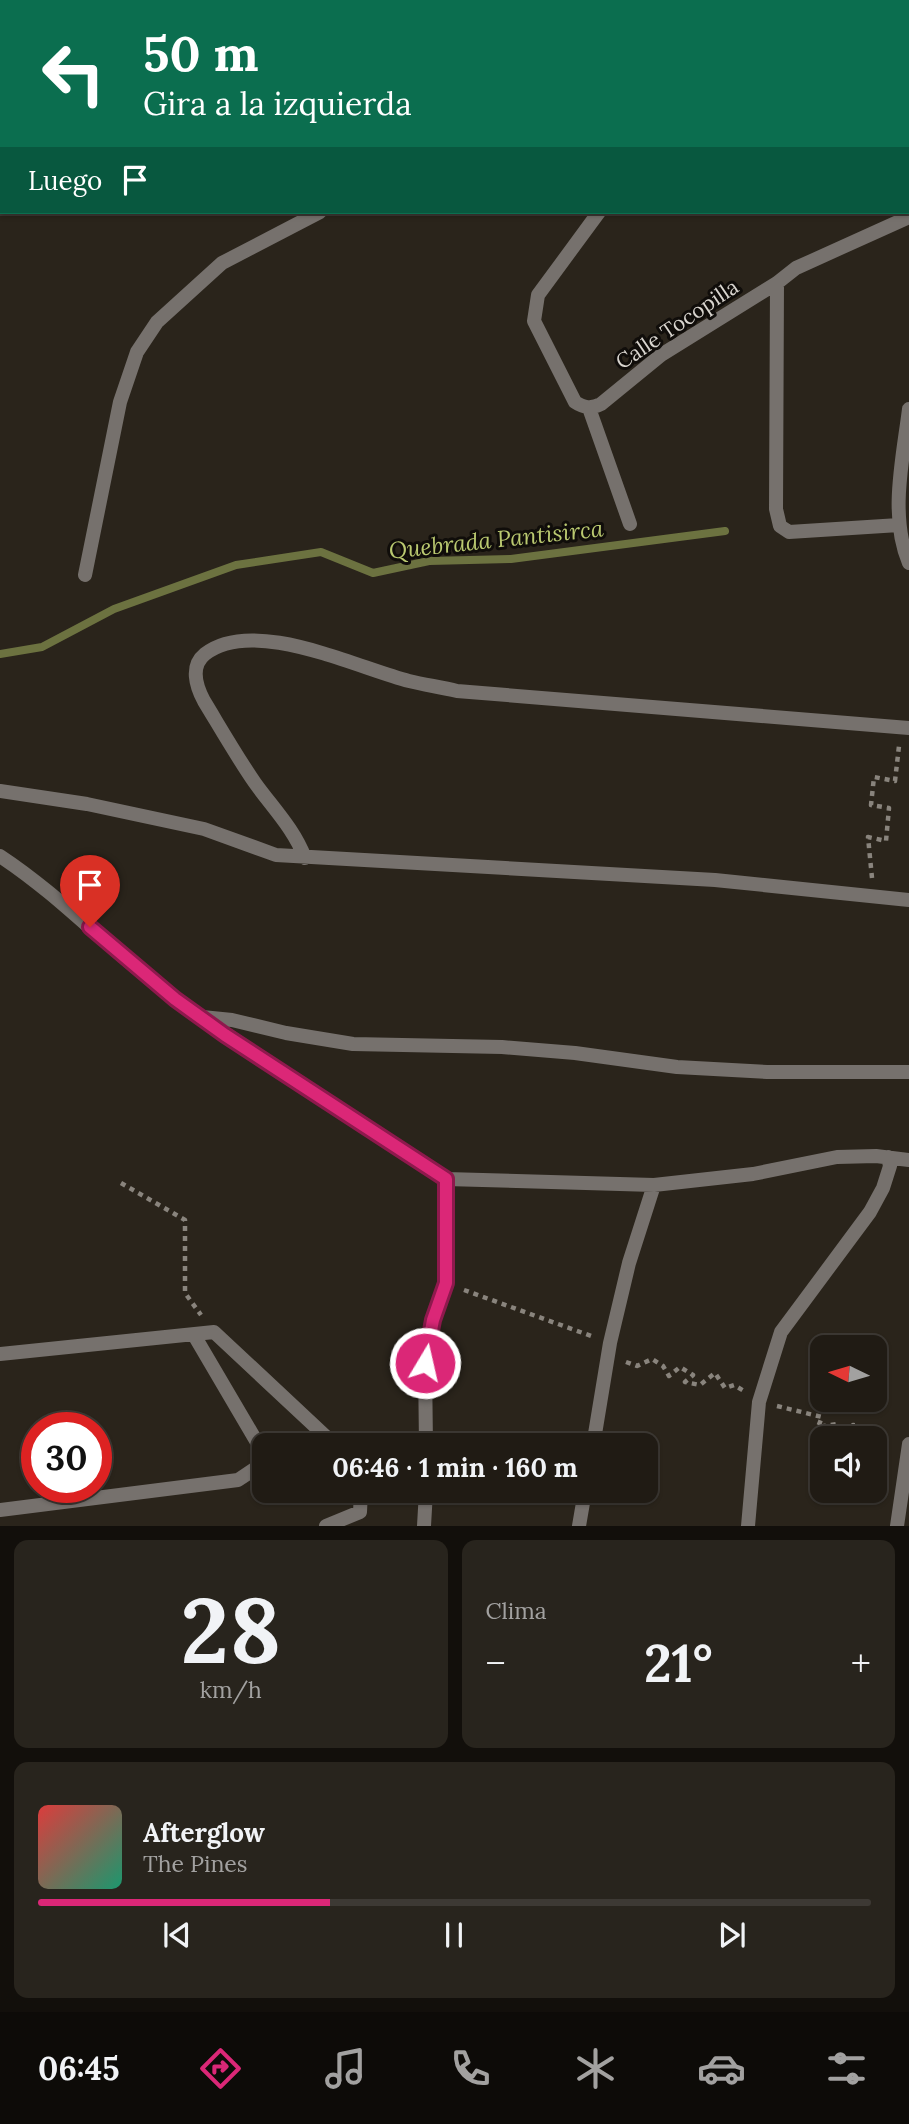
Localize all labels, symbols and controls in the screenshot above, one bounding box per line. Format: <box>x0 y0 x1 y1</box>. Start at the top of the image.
text: 50 m <box>143 22 259 84</box>
icon: left <box>28 28 119 119</box>
text: Gira a la izquierda <box>143 83 412 124</box>
icon: arrive <box>116 161 154 199</box>
text: Luego <box>28 164 102 197</box>
street label: Calle Tocopilla <box>610 273 744 375</box>
water label: Quebrada Pantisirca <box>387 513 605 565</box>
pin <box>60 855 120 927</box>
icon: arrive <box>71 866 109 904</box>
position arrow <box>388 1326 462 1400</box>
north arrow <box>810 1335 887 1412</box>
map controls <box>810 1335 887 1503</box>
speed limit sign: 30 <box>21 1412 112 1503</box>
button: sound <box>810 1426 887 1503</box>
text: 06:46 · 1 min · 160 m <box>332 1451 578 1484</box>
text: 28 <box>180 1571 281 1688</box>
text: Clima <box>486 1596 547 1625</box>
text: 21° <box>644 1630 713 1696</box>
text: − <box>486 1639 506 1687</box>
text: + <box>851 1639 871 1687</box>
text: km/h <box>200 1675 262 1704</box>
text: Afterglow <box>143 1816 265 1849</box>
text: The Pines <box>143 1849 248 1878</box>
icon: previous <box>158 1916 196 1954</box>
icon: pause <box>435 1916 473 1954</box>
icon: next <box>713 1916 751 1954</box>
icon: directions <box>196 2044 245 2093</box>
icon: music <box>321 2044 370 2093</box>
icon: phone <box>446 2044 495 2093</box>
icon: climate <box>571 2044 620 2093</box>
icon: car <box>697 2044 746 2093</box>
icon: filters <box>822 2044 871 2093</box>
text: 06:45 <box>38 2048 120 2089</box>

